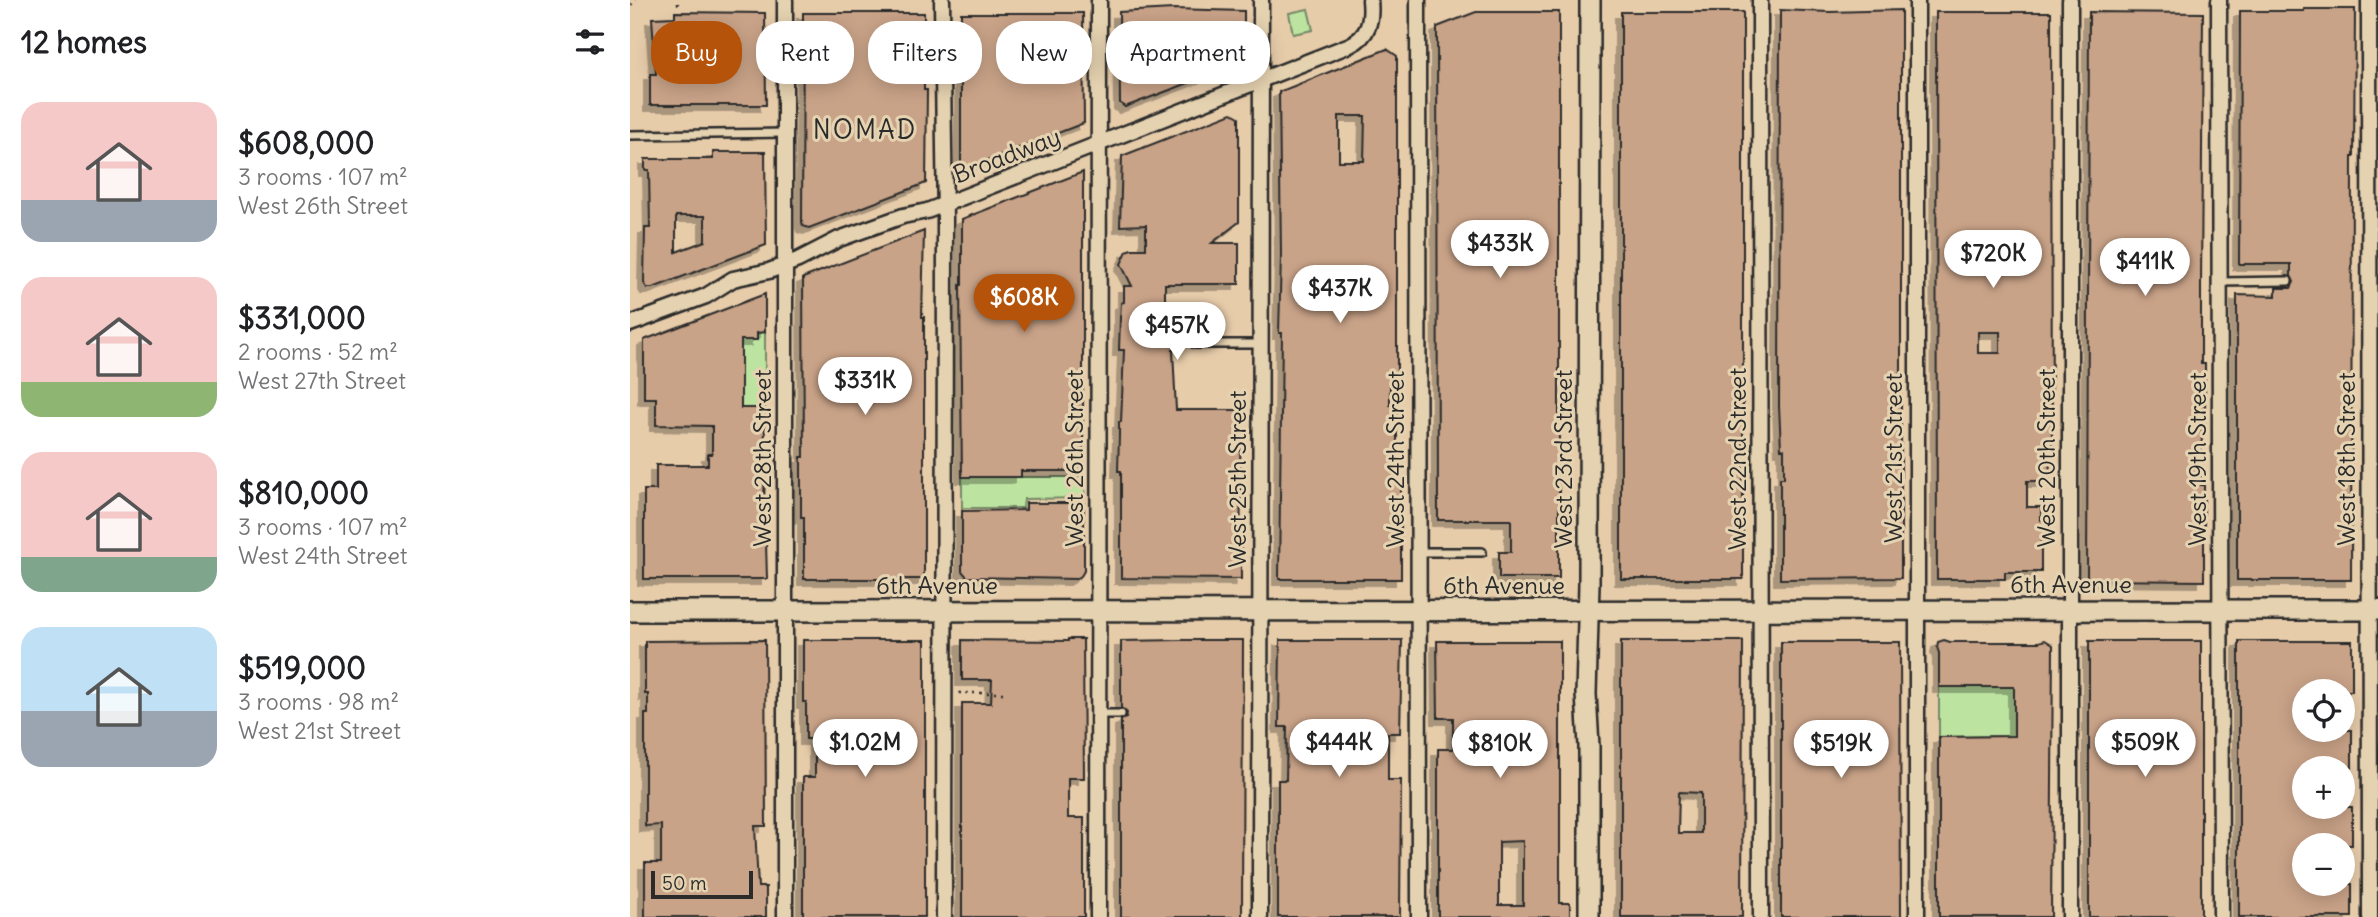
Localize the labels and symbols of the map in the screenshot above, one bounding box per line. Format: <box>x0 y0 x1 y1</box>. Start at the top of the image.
district label: NOMAD <box>813 113 917 146</box>
street label: Broadway <box>949 121 1065 189</box>
pin: $433K <box>1451 220 1549 280</box>
pin: $720K <box>1944 230 2042 290</box>
pin: $411K <box>2096 238 2194 298</box>
pin: $437K <box>1291 266 1389 325</box>
pin: $608K <box>975 274 1073 334</box>
pin: $457K <box>1128 302 1226 362</box>
pin: $331K <box>816 358 914 417</box>
street label: West 22nd Street <box>1722 368 1752 550</box>
street label: West 20th Street <box>2031 368 2061 548</box>
street label: West 28th Street <box>747 369 777 547</box>
street label: West 26th Street <box>1059 369 1089 547</box>
street label: West 23rd Street <box>1548 370 1578 548</box>
street label: West 24th Street <box>1380 371 1410 547</box>
street label: West 19th Street <box>2182 372 2212 546</box>
street label: West 18th Street <box>2331 372 2361 546</box>
street label: West 21st Street <box>1878 373 1908 543</box>
street label: West 25th Street <box>1222 390 1252 568</box>
street label: 6th Avenue <box>2010 569 2132 599</box>
street label: 6th Avenue <box>876 570 998 600</box>
street label: 6th Avenue <box>1443 570 1565 600</box>
pin: $1.02M <box>808 720 922 779</box>
pin: $444K <box>1290 720 1388 779</box>
pin: $810K <box>1451 720 1549 780</box>
pin: $519K <box>1792 720 1890 780</box>
pin: $509K <box>2096 720 2194 779</box>
scale bar <box>651 868 752 900</box>

